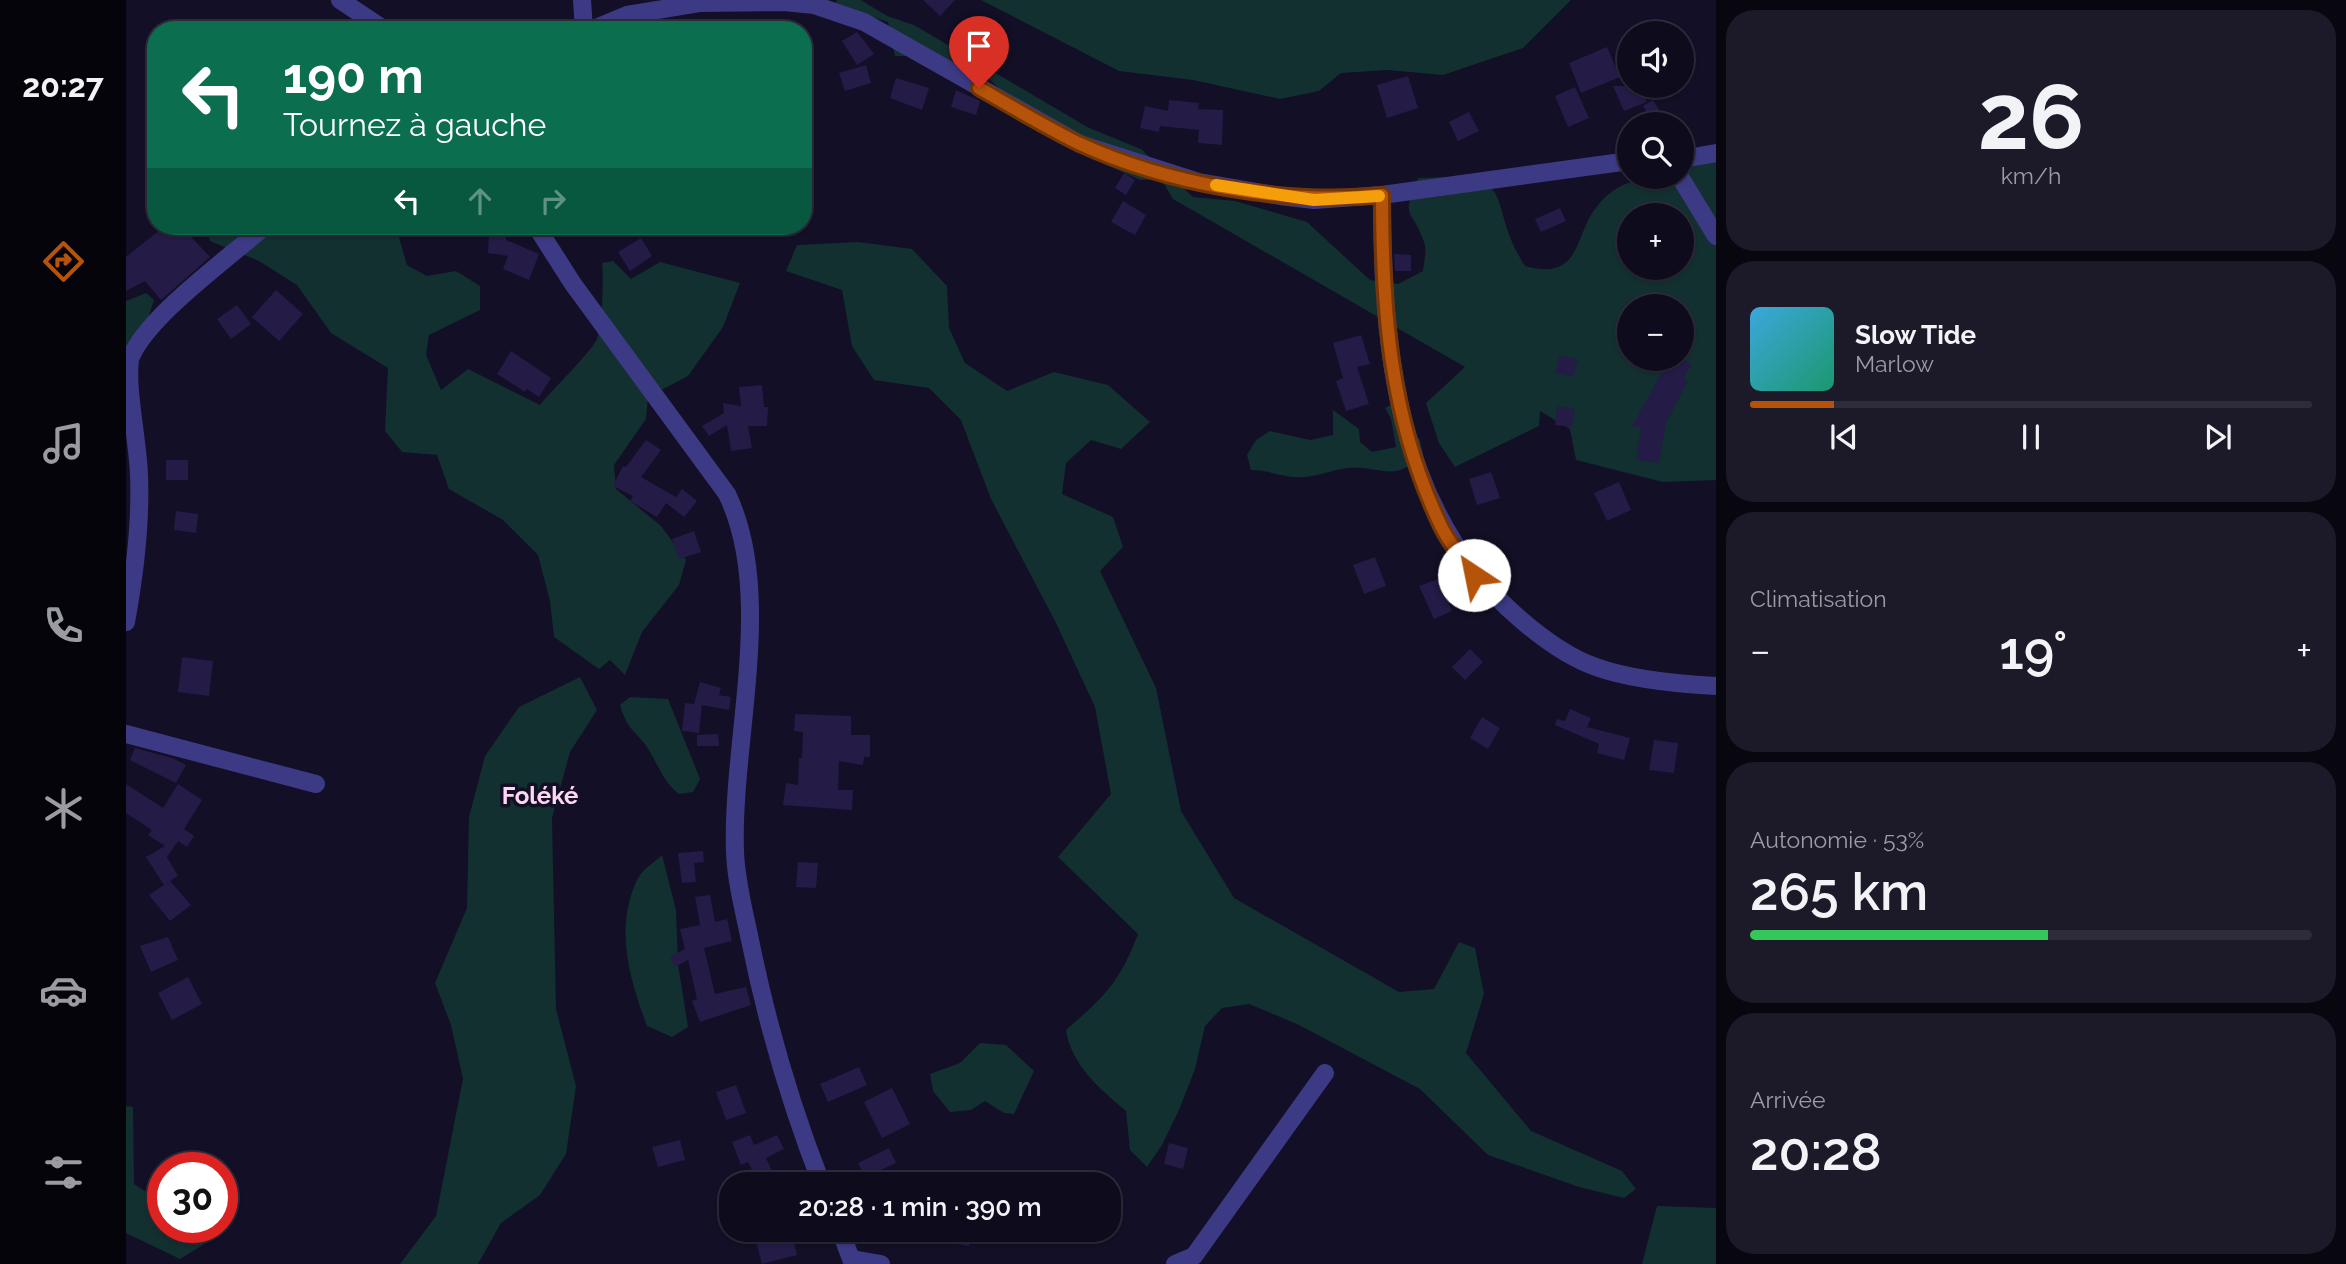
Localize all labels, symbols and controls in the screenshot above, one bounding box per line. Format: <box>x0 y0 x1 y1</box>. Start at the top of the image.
pin <box>949 16 1009 88</box>
map controls <box>1617 21 1694 371</box>
button: sound <box>1617 21 1694 98</box>
icon: arrive <box>960 27 998 65</box>
text: 190 m <box>283 47 424 104</box>
icon: left <box>168 49 259 140</box>
text: 26 <box>1978 63 2084 170</box>
text: 20:27 <box>22 67 104 104</box>
text: Tournez à gauche <box>283 106 546 143</box>
button: search <box>1617 112 1694 189</box>
text: km/h <box>2001 162 2061 189</box>
icon: left <box>388 182 426 220</box>
icon: ahead <box>461 182 499 220</box>
icon: right <box>534 182 572 220</box>
button: + <box>1617 203 1694 280</box>
icon: directions <box>39 237 88 286</box>
button: − <box>1617 294 1694 371</box>
text: Slow Tide <box>1855 320 1976 350</box>
text: Marlow <box>1855 350 1934 377</box>
icon: previous <box>1825 418 1863 456</box>
icon: pause <box>2012 418 2050 456</box>
icon: next <box>2199 418 2237 456</box>
icon: music <box>39 419 88 468</box>
position arrow <box>1437 538 1511 612</box>
text: Climatisation <box>1750 585 1887 612</box>
icon: phone <box>39 601 88 650</box>
text: 19° <box>1999 620 2067 681</box>
text: − <box>1750 628 1770 673</box>
text: + <box>2296 628 2312 673</box>
district label: Foléké <box>502 781 578 810</box>
icon: climate <box>39 784 88 833</box>
text: Autonomie · 53% <box>1750 826 1924 853</box>
text: 265 km <box>1750 861 1928 922</box>
icon: car <box>39 966 88 1015</box>
text: Arrivée <box>1750 1086 1826 1113</box>
text: 20:28 <box>1750 1121 1882 1182</box>
icon: filters <box>39 1148 88 1197</box>
speed limit sign: 30 <box>147 1152 238 1243</box>
text: 20:28 · 1 min · 390 m <box>798 1192 1042 1222</box>

